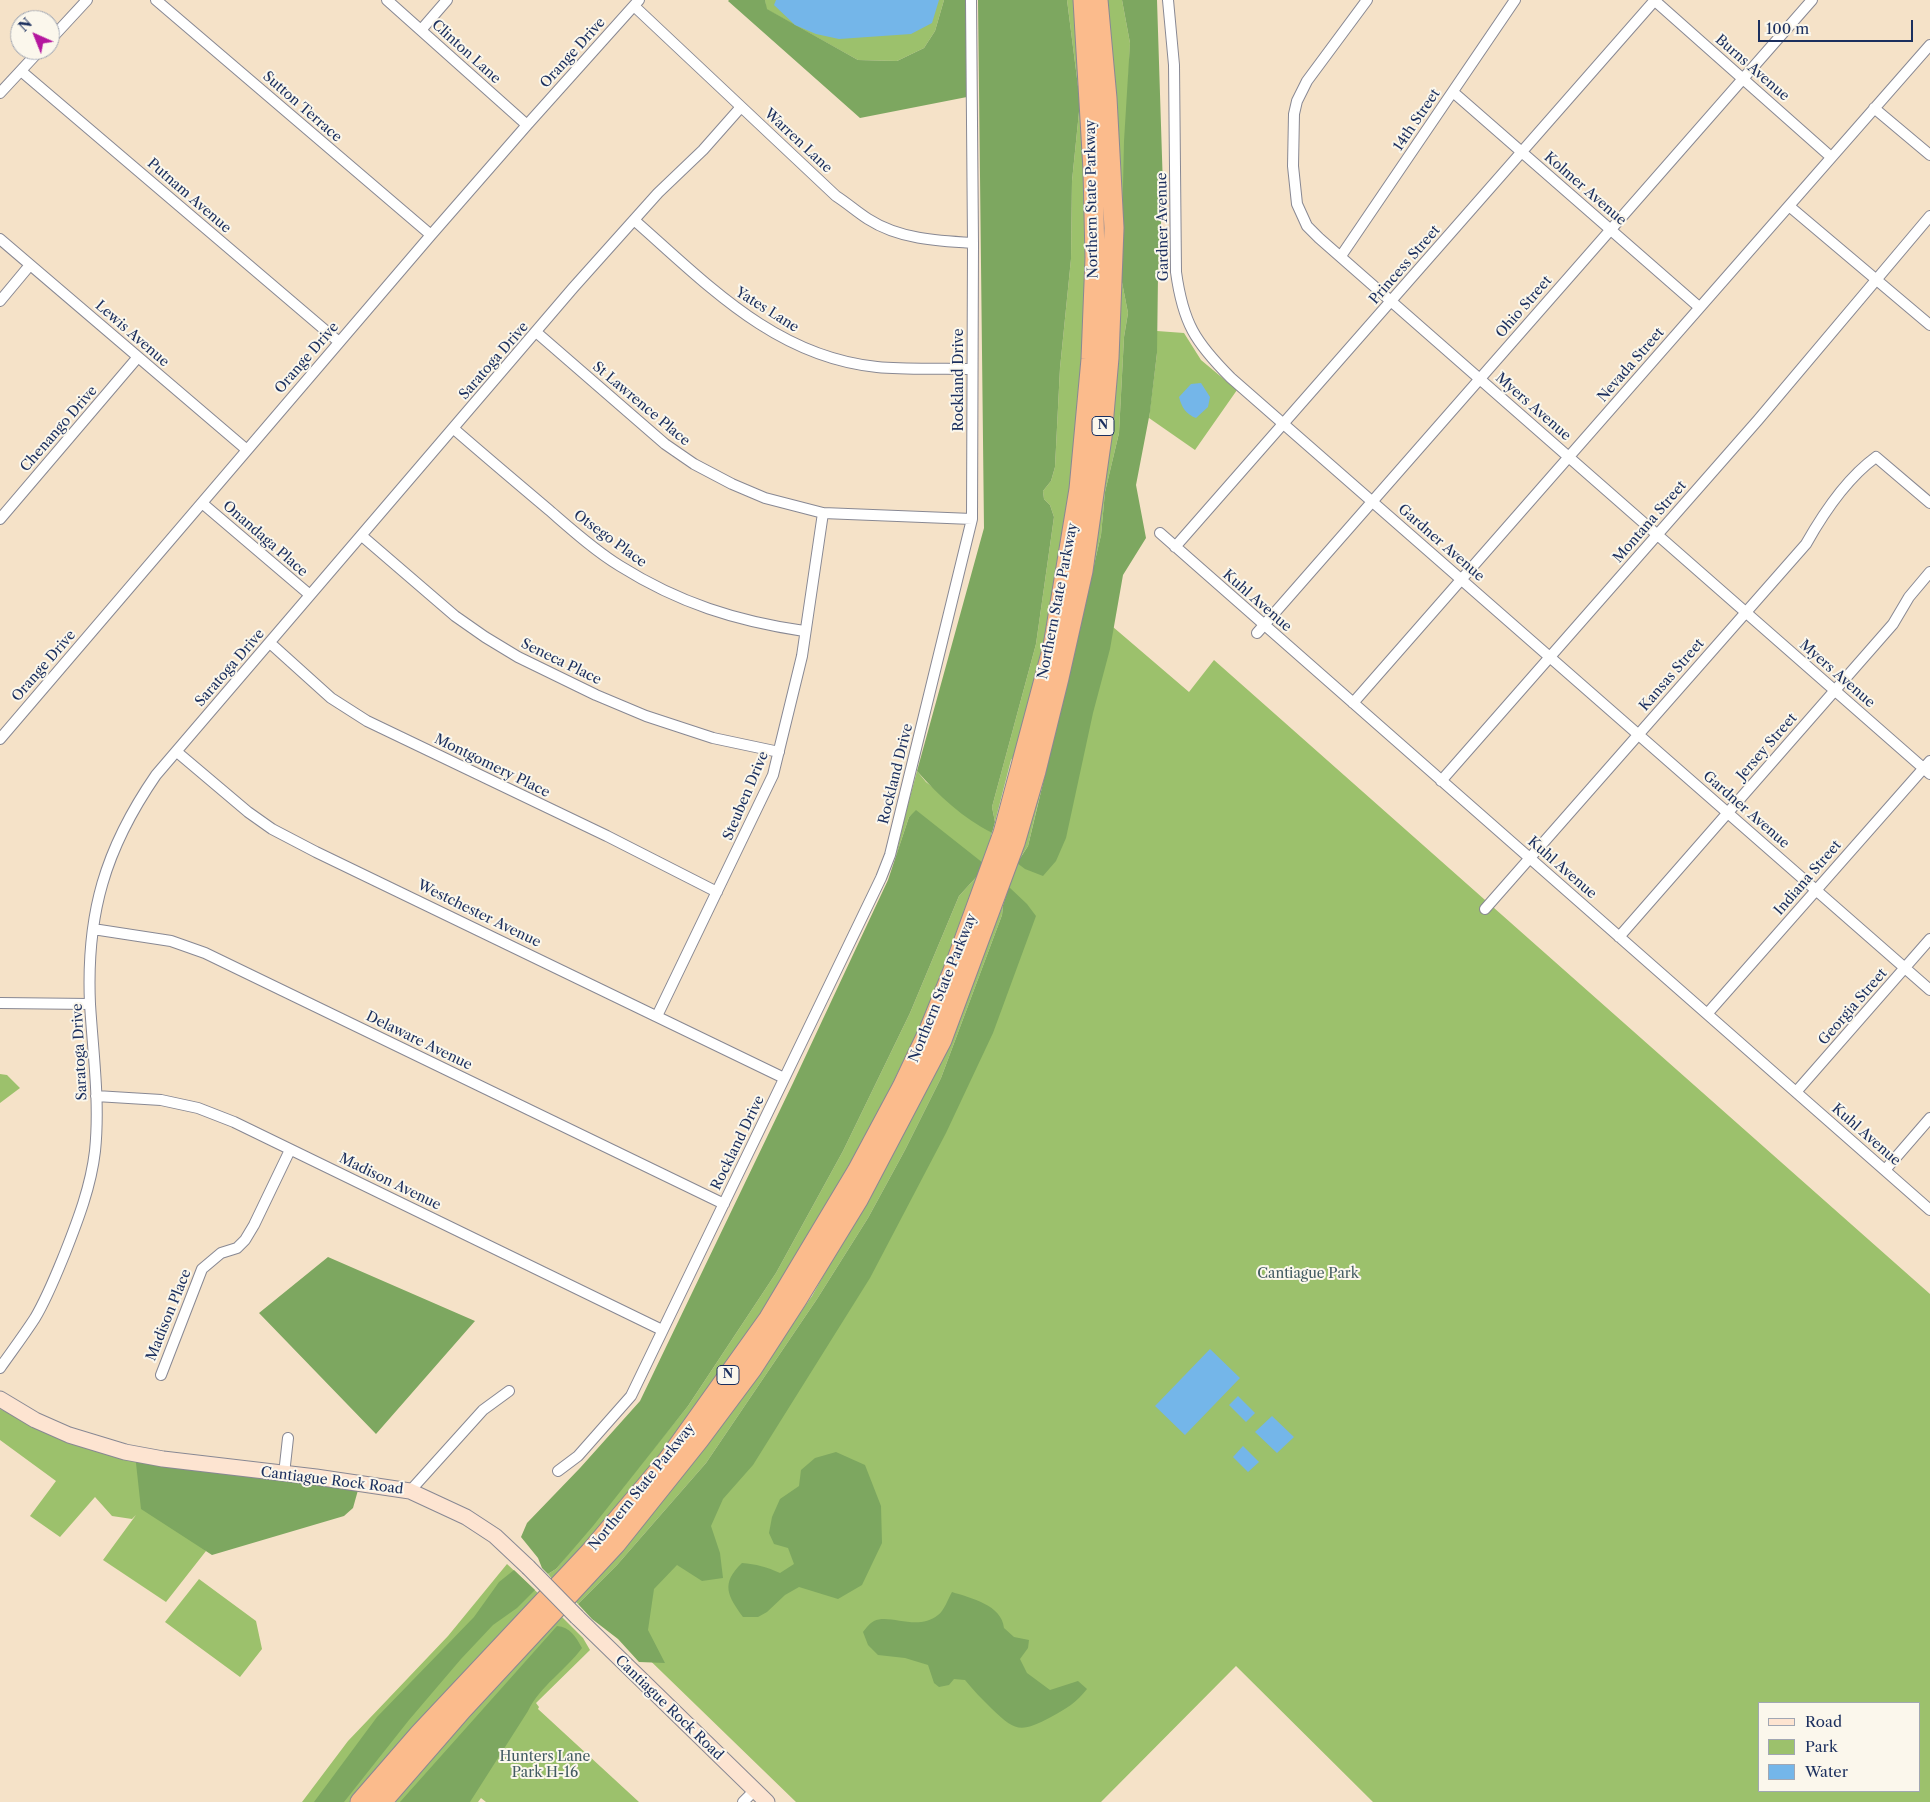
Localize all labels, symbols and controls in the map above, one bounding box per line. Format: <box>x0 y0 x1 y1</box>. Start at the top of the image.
north arrow <box>10 10 60 60</box>
scale bar <box>1760 10 1915 42</box>
text: N <box>15 14 36 36</box>
street label: Orange Drive <box>537 14 609 92</box>
street label: Clinton Lane <box>428 17 504 87</box>
text: 100 m <box>1766 19 1809 38</box>
street label: Burns Avenue <box>1712 31 1792 105</box>
street label: Sutton Terrace <box>259 68 345 146</box>
street label: 14th Street <box>1390 86 1444 154</box>
street label: Warren Lane <box>761 105 835 177</box>
street label: Northern State Parkway <box>1082 119 1102 279</box>
street label: Kolmer Avenue <box>1540 149 1630 229</box>
street label: Putnam Avenue <box>144 155 234 237</box>
street label: Gardner Avenue <box>1154 172 1172 282</box>
street label: Princess Street <box>1366 222 1444 308</box>
street label: Ohio Street <box>1493 273 1555 341</box>
street label: Yates Lane <box>732 284 802 336</box>
street label: Lewis Avenue <box>92 297 172 371</box>
street label: Orange Drive <box>272 319 342 397</box>
street label: Saratoga Drive <box>456 319 532 403</box>
street label: Nevada Street <box>1594 325 1668 405</box>
street label: Rockland Drive <box>951 328 967 432</box>
street label: St Lawrence Place <box>589 358 693 450</box>
street label: Myers Avenue <box>1492 370 1574 444</box>
street label: Chenango Drive <box>17 383 101 475</box>
road number: N <box>1092 416 1114 436</box>
street label: Montana Street <box>1610 478 1690 566</box>
street label: Onandaga Place <box>219 498 311 580</box>
street label: Gardner Avenue <box>1394 501 1488 585</box>
street label: Otsego Place <box>570 507 650 571</box>
street label: Northern State Parkway <box>1035 521 1081 681</box>
street label: Kuhl Avenue <box>1219 566 1295 636</box>
street label: Saratoga Drive <box>192 626 268 710</box>
street label: Orange Drive <box>9 627 79 705</box>
street label: Seneca Place <box>518 635 604 689</box>
street label: Kansas Street <box>1636 636 1708 714</box>
street label: Myers Avenue <box>1796 637 1878 711</box>
street label: Jersey Street <box>1733 710 1801 784</box>
street label: Rockland Drive <box>875 722 917 826</box>
street label: Montgomery Place <box>432 731 552 801</box>
street label: Steuben Drive <box>720 749 772 843</box>
street label: Gardner Avenue <box>1699 768 1793 852</box>
street label: Kuhl Avenue <box>1524 833 1600 903</box>
street label: Indiana Street <box>1771 837 1845 919</box>
street label: Westchester Avenue <box>415 877 543 951</box>
street label: Northern State Parkway <box>905 911 981 1065</box>
street label: Georgia Street <box>1815 965 1891 1049</box>
street label: Saratoga Drive <box>69 1003 91 1101</box>
street label: Delaware Avenue <box>363 1008 475 1074</box>
street label: Rockland Drive <box>708 1093 768 1193</box>
street label: Kuhl Avenue <box>1828 1100 1904 1170</box>
street label: Madison Avenue <box>336 1150 444 1214</box>
park label: Cantiague Park <box>1257 1266 1359 1282</box>
street label: Madison Place <box>143 1267 195 1363</box>
road number: N <box>717 1366 739 1384</box>
street label: Northern State Parkway <box>585 1420 699 1554</box>
street label: Cantiague Rock Road <box>260 1464 404 1498</box>
street label: Cantiague Rock Road <box>612 1652 726 1764</box>
legend <box>1758 1702 1920 1792</box>
text: Road <box>1805 1712 1842 1731</box>
text: Park <box>1805 1737 1838 1756</box>
park label: Hunters Lane Park H-16 <box>500 1749 590 1781</box>
text: Water <box>1805 1762 1848 1781</box>

